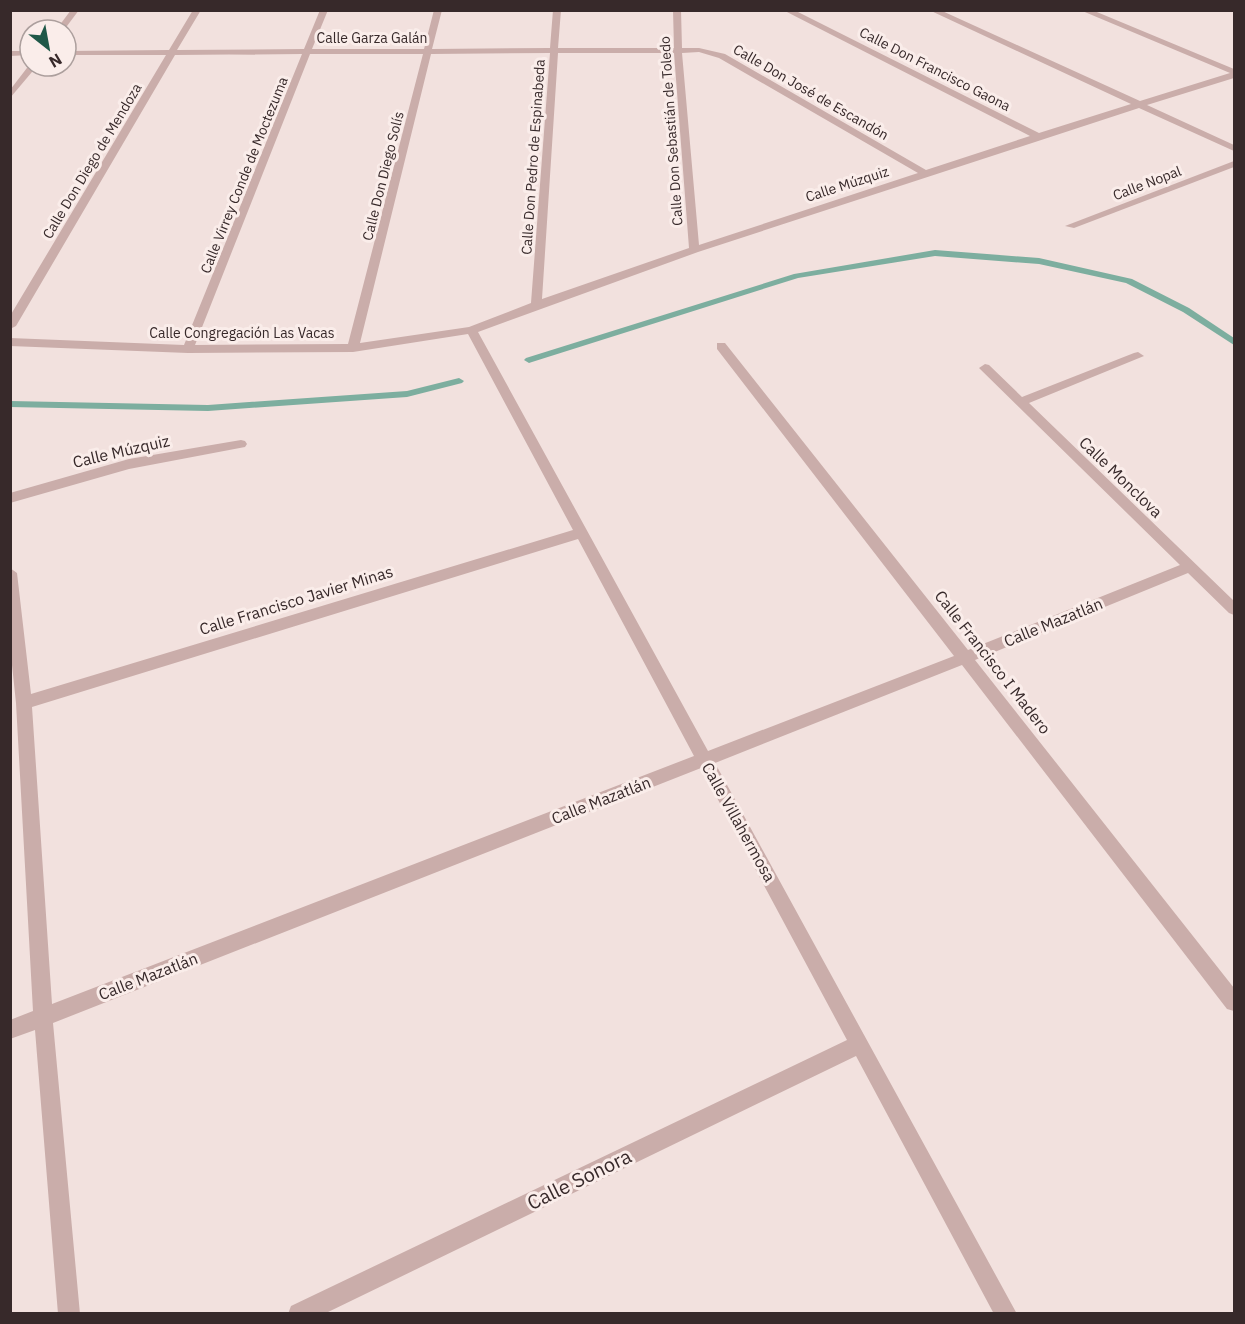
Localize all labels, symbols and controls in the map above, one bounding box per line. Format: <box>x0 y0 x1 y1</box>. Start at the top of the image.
north arrow <box>18 18 78 78</box>
street label: Calle Don Francisco Gaona <box>856 23 1014 115</box>
street label: Calle Garza Galán <box>317 29 427 47</box>
street label: Calle Don Sebastián de Toledo <box>655 35 687 226</box>
street label: Calle Don José de Escandón <box>730 40 892 144</box>
text: N <box>46 49 66 72</box>
street label: Calle Don Pedro de Espinabeda <box>517 58 549 255</box>
street label: Calle Virrey Conde de Moctezuma <box>196 74 292 276</box>
street label: Calle Don Diego de Mendoza <box>38 80 146 242</box>
street label: Calle Don Diego Solís <box>358 109 408 242</box>
street label: Calle Múzquiz <box>803 162 891 206</box>
street label: Calle Nopal <box>1110 162 1184 204</box>
street label: Calle Congregación Las Vacas <box>149 324 335 342</box>
street label: Calle Múzquiz <box>71 430 171 472</box>
street label: Calle Monclova <box>1075 432 1167 522</box>
street label: Calle Francisco Javier Minas <box>197 561 395 639</box>
street label: Calle Francisco I Madero <box>931 586 1055 738</box>
street label: Calle Mazatlán <box>1001 593 1105 651</box>
street label: Calle Villahermosa <box>698 759 780 886</box>
street label: Calle Mazatlán <box>549 772 653 828</box>
street label: Calle Mazatlán <box>96 948 200 1004</box>
street label: Calle Sonora <box>522 1142 636 1216</box>

